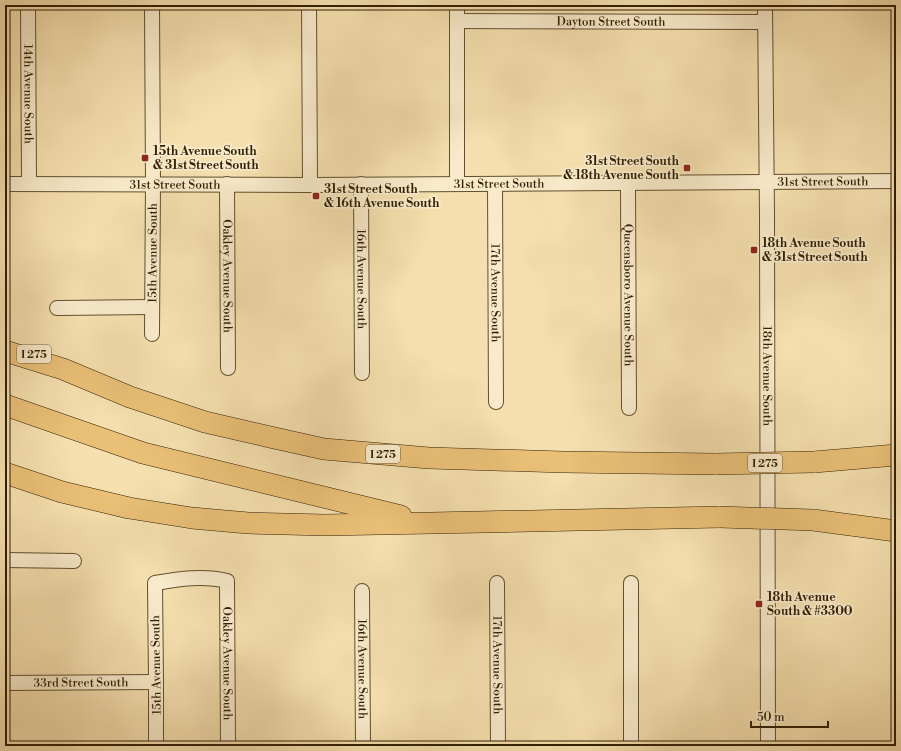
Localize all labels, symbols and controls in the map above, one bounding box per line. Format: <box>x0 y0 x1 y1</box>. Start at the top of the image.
street label: Dayton Street South <box>557 14 665 30</box>
street label: 14th Avenue South <box>20 44 36 144</box>
place label: 15th Avenue South & 31st Street South <box>153 144 259 173</box>
marker: 15th Avenue South & 31st Street South <box>140 153 150 163</box>
place label: 31st Street South & 18th Avenue South <box>563 154 680 183</box>
marker: 31st Street South & 18th Avenue South <box>682 163 692 173</box>
street label: 31st Street South <box>778 174 868 190</box>
street label: 31st Street South <box>454 176 544 192</box>
street label: 31st Street South <box>130 177 220 193</box>
place label: 31st Street South & 16th Avenue South <box>324 182 440 211</box>
marker: 31st Street South & 16th Avenue South <box>311 191 321 201</box>
street label: 15th Avenue South <box>145 203 161 303</box>
street label: Oakley Avenue South <box>219 219 235 333</box>
street label: Queensboro Avenue South <box>620 224 636 366</box>
street label: 16th Avenue South <box>353 229 369 329</box>
place label: 18th Avenue South & 31st Street South <box>762 236 868 265</box>
street label: 17th Avenue South <box>487 244 503 342</box>
marker: 18th Avenue South & 31st Street South <box>749 245 759 255</box>
street label: 18th Avenue South <box>759 326 774 426</box>
road number: I 275 <box>17 345 51 363</box>
road number: I 275 <box>366 445 400 463</box>
road number: I 275 <box>748 454 782 472</box>
place label: 18th Avenue South & #3300 <box>767 590 853 619</box>
marker: 18th Avenue South & #3300 <box>754 599 764 609</box>
street label: Oakley Avenue South <box>219 607 235 720</box>
street label: 15th Avenue South <box>148 615 165 715</box>
street label: 17th Avenue South <box>489 616 505 714</box>
street label: 16th Avenue South <box>354 619 370 719</box>
street label: 33rd Street South <box>34 675 128 691</box>
scale bar <box>751 703 828 729</box>
text: 50 m <box>757 710 785 725</box>

